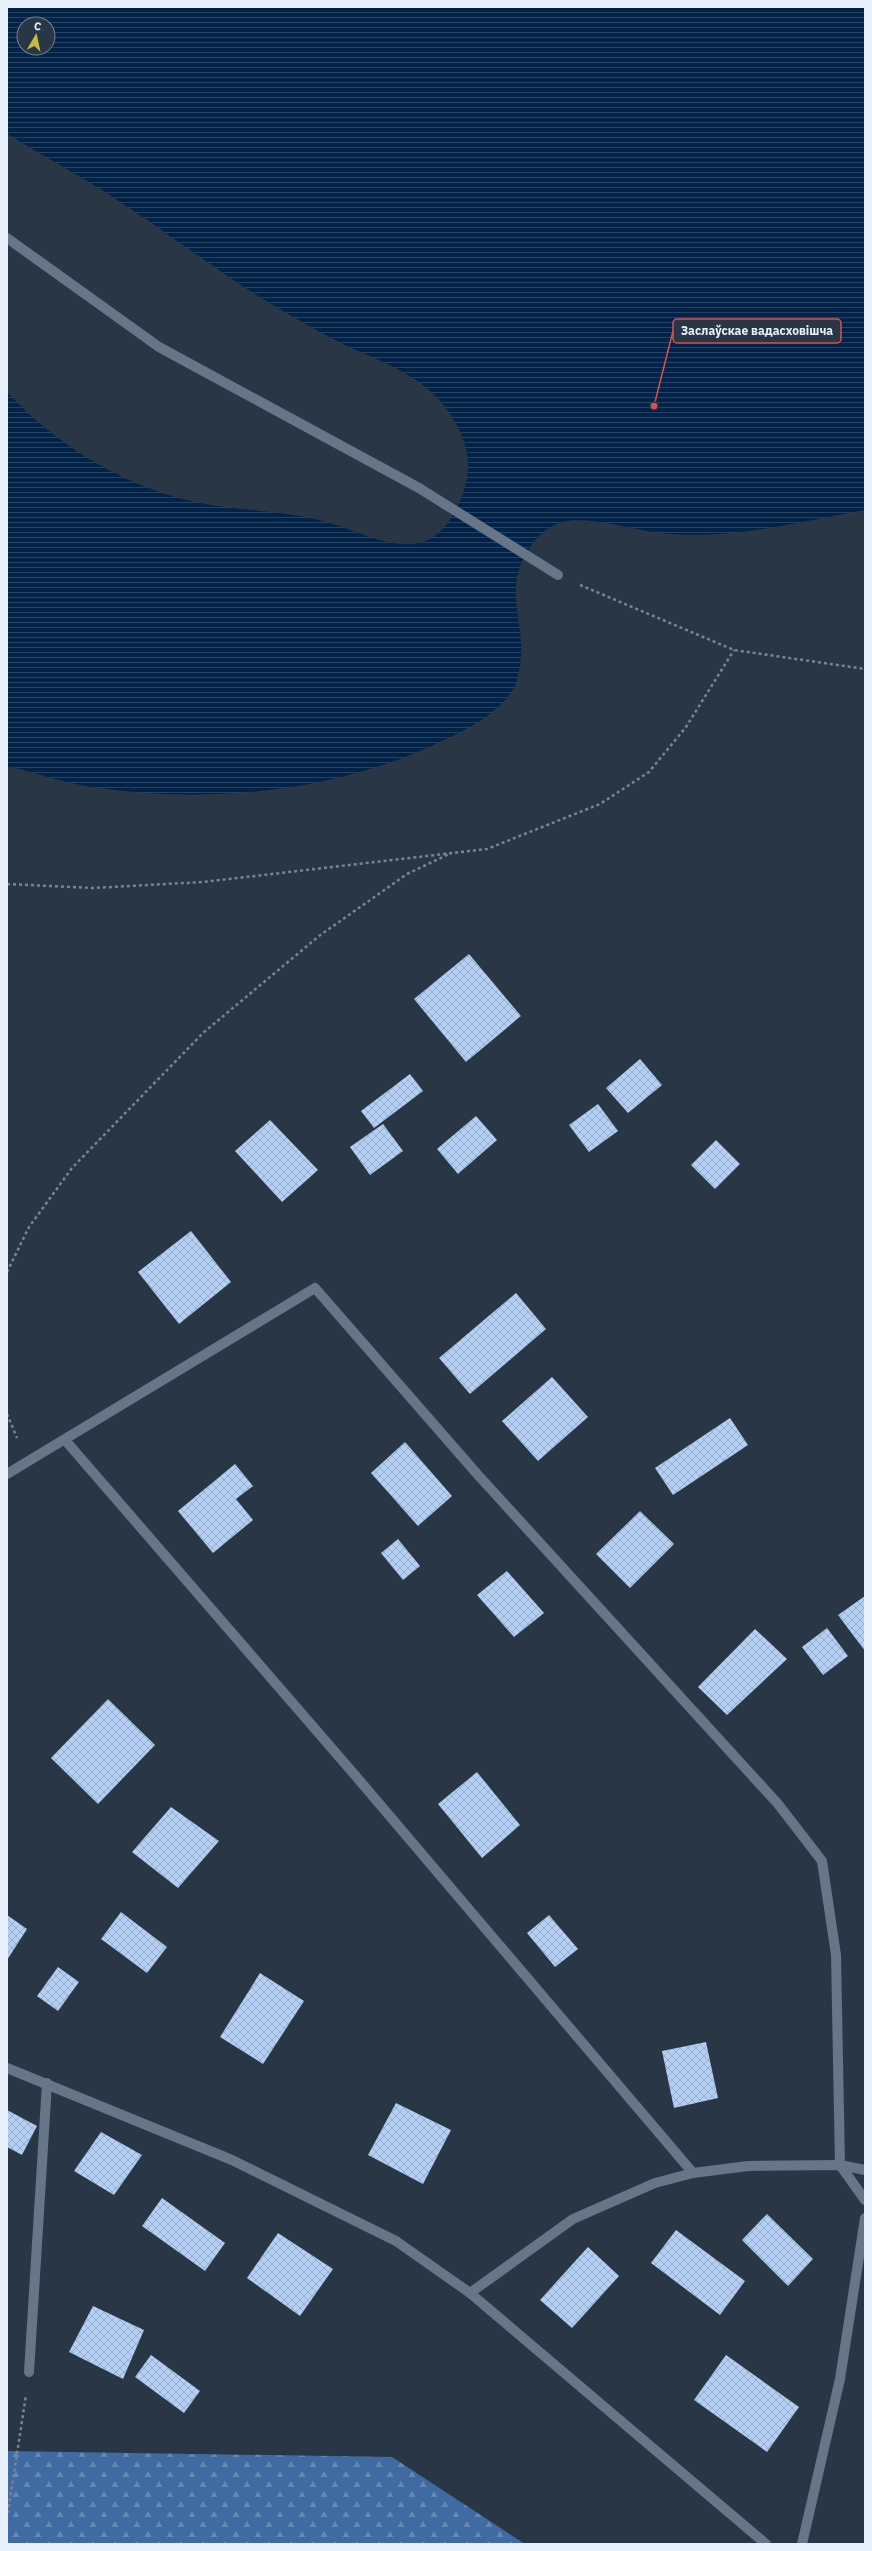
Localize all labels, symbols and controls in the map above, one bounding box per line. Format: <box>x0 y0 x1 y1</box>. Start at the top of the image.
north arrow <box>16 16 56 56</box>
text: С <box>33 19 42 34</box>
callout: Заслаўскае вадасховішча <box>673 319 841 343</box>
text: Заслаўскае вадасховішча <box>681 323 833 338</box>

